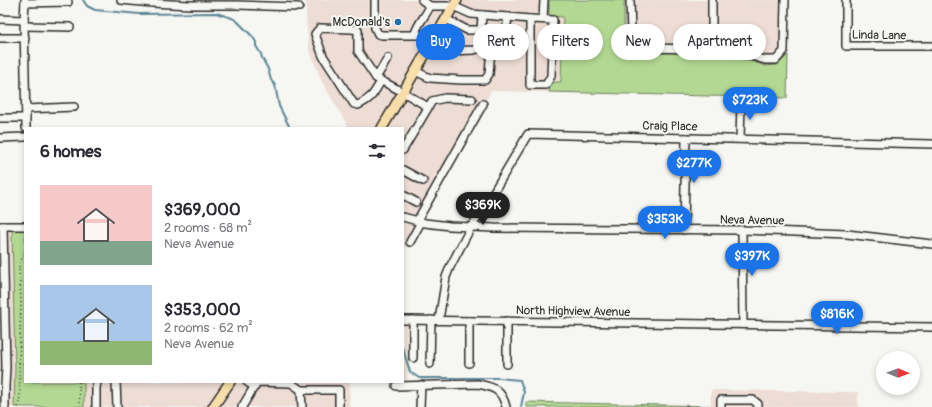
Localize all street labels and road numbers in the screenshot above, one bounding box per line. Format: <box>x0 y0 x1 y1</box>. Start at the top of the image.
street label: Linda Lane <box>852 28 906 43</box>
street label: Craig Place <box>642 119 698 134</box>
street label: Neva Avenue <box>720 212 784 229</box>
street label: North Highview Avenue <box>516 303 630 320</box>

